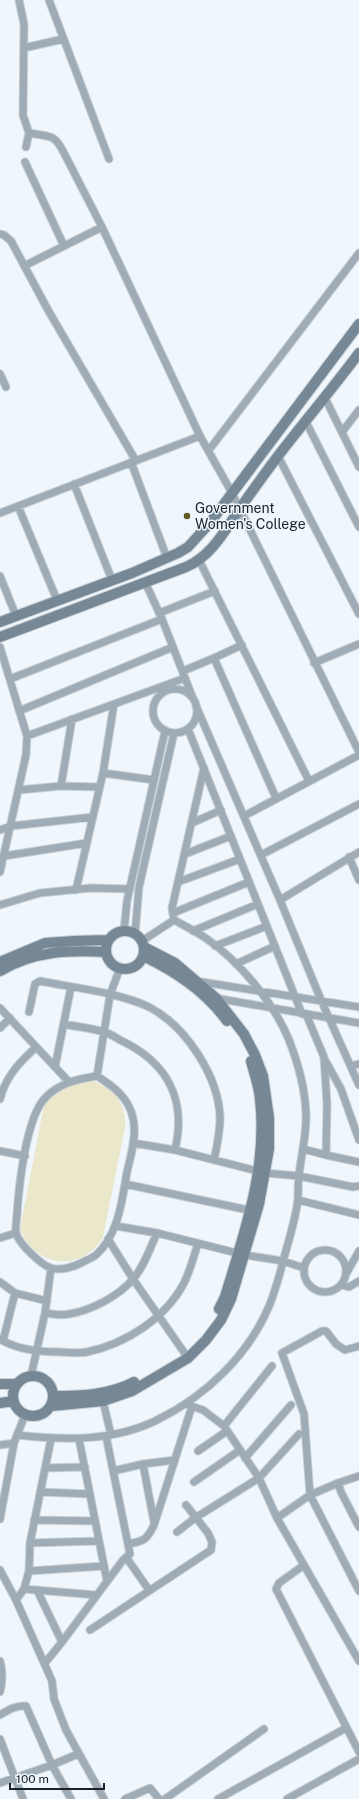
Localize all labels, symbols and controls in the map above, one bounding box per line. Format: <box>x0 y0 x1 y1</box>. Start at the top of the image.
place label: Government Women's College <box>195 500 306 532</box>
marker: Government Women's College <box>182 511 192 521</box>
scale bar <box>10 1765 104 1791</box>
text: 100 m <box>16 1772 49 1786</box>

